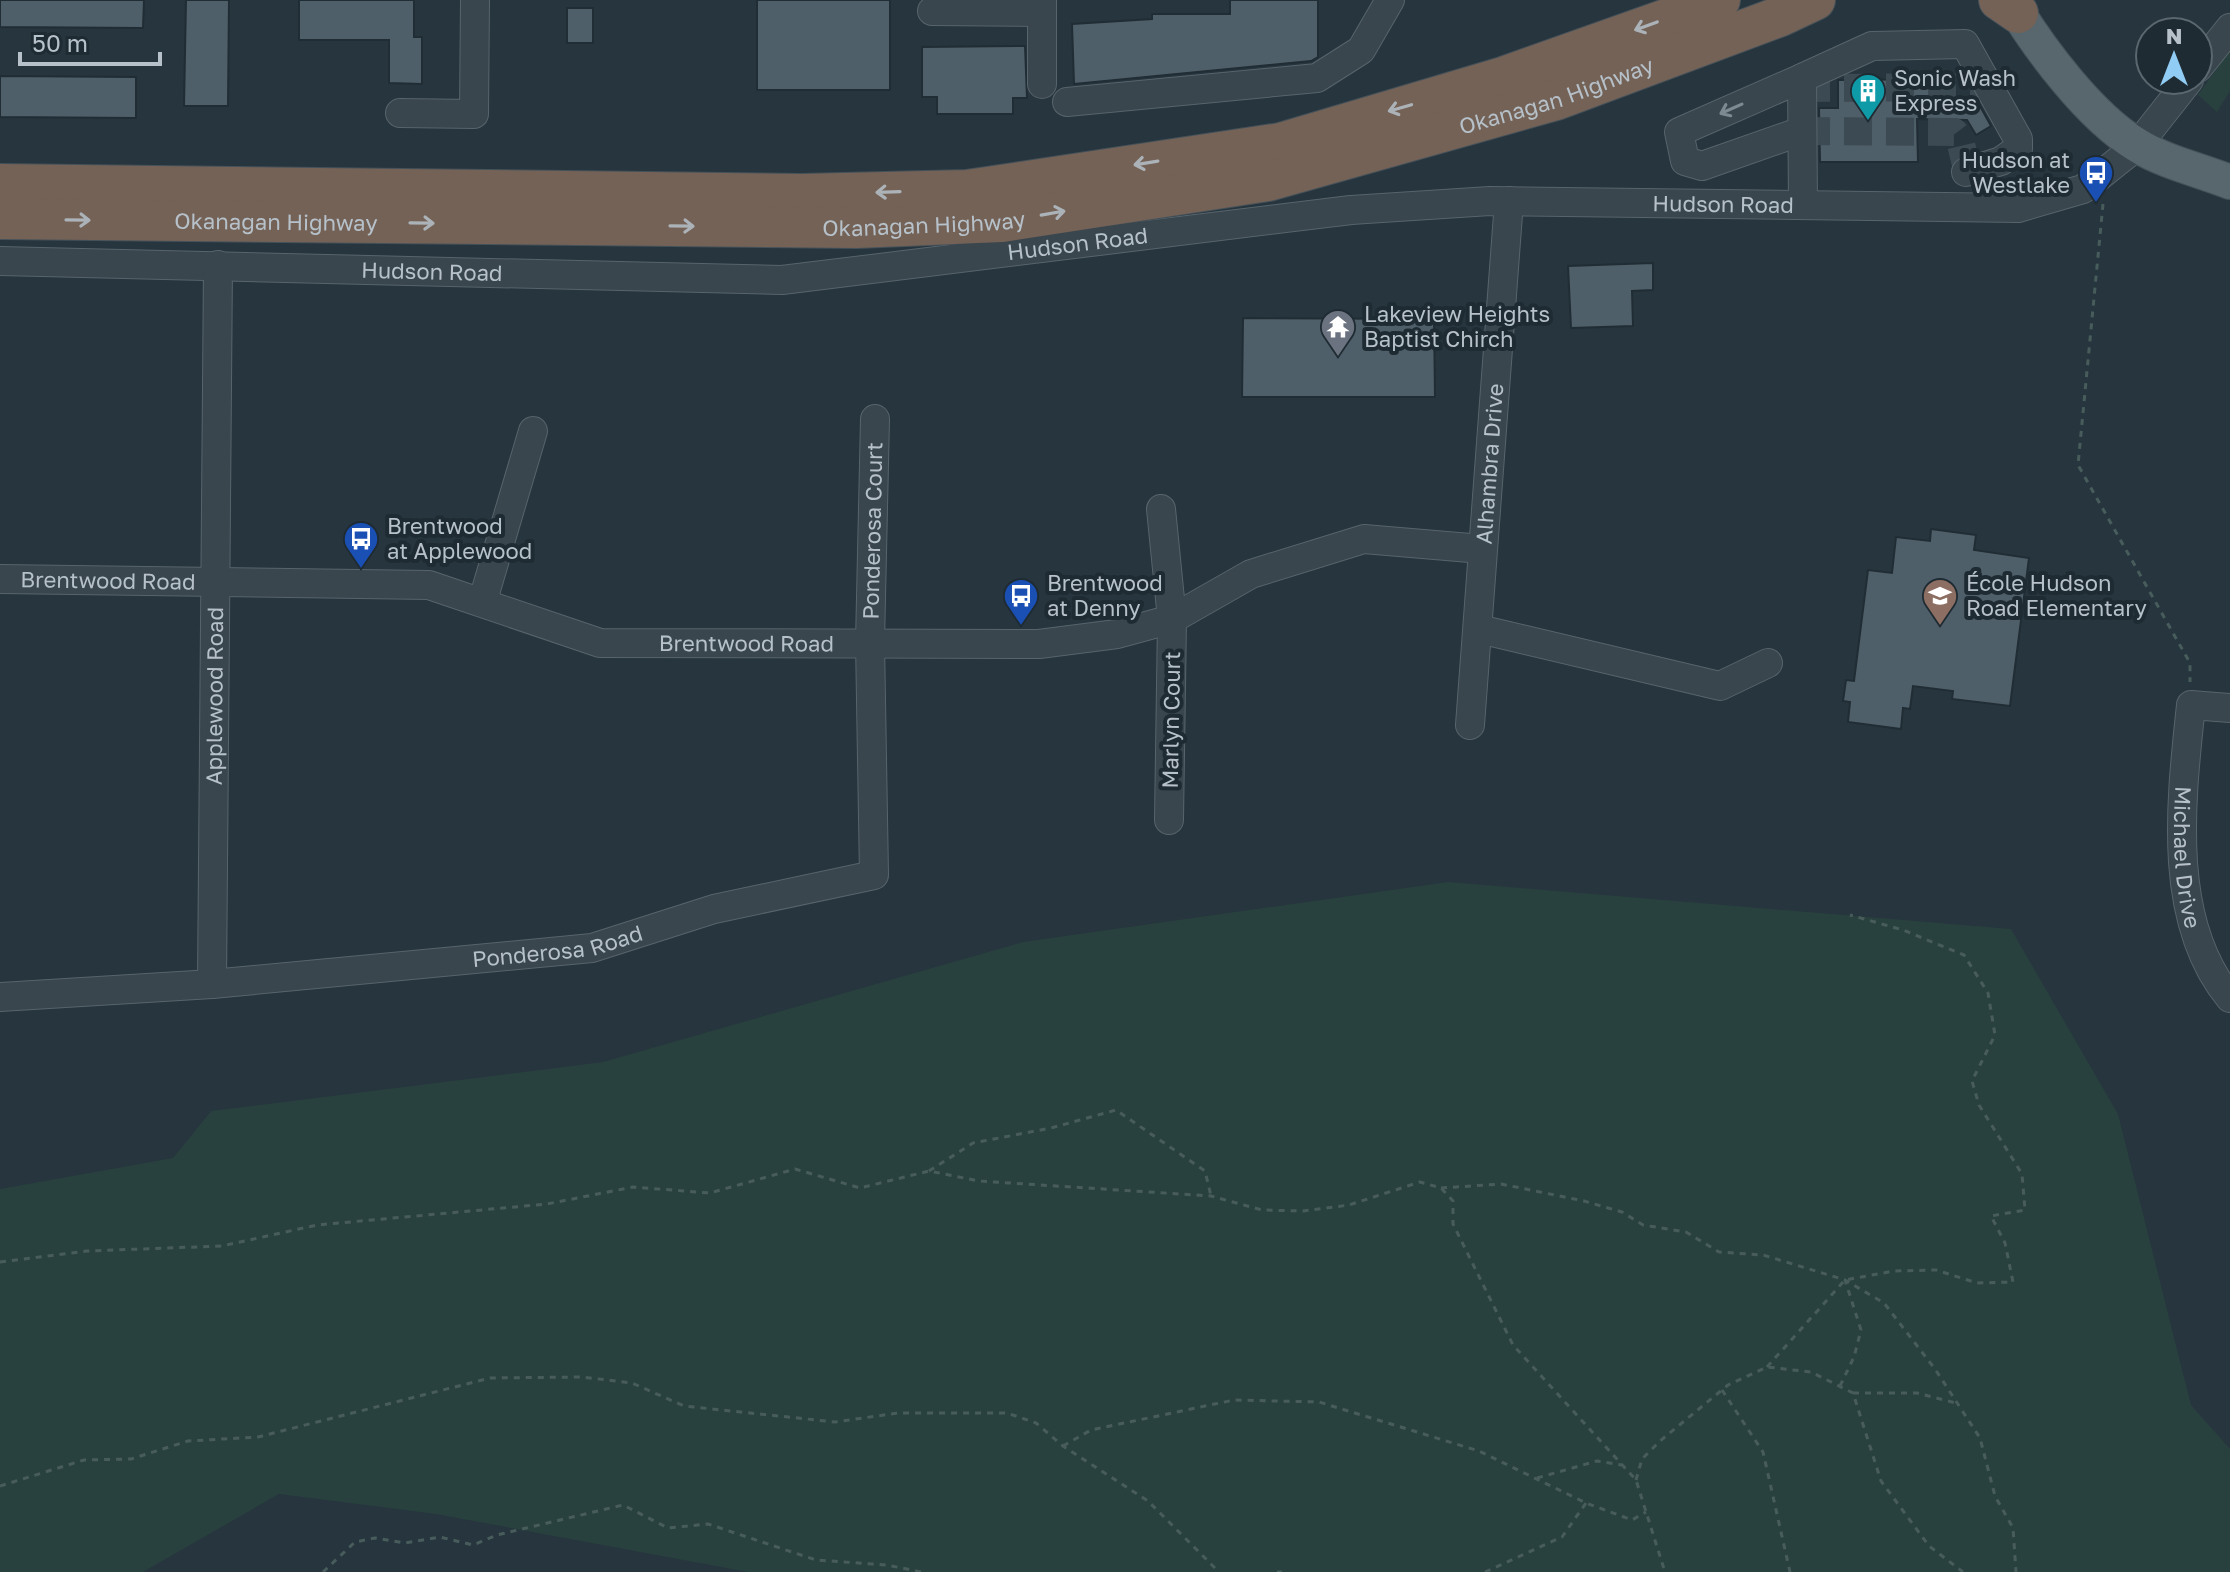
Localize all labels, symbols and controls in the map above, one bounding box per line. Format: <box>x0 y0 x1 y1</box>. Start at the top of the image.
scale bar <box>20 16 160 66</box>
north arrow <box>2134 16 2214 96</box>
one-way arrow <box>1634 20 1659 34</box>
text: N <box>2166 22 2182 49</box>
text: 50 m <box>32 28 88 57</box>
street label: Okanagan Highway <box>1456 51 1657 140</box>
place label: Sonic Wash Express <box>1894 64 2016 116</box>
building icon: Sonic Wash Express <box>1849 72 1887 122</box>
one-way arrow <box>1387 101 1413 116</box>
one-way arrow <box>1719 103 1743 118</box>
place label: Hudson at Westlake <box>1962 146 2070 198</box>
bus stop icon: Hudson at Westlake <box>2077 154 2115 204</box>
one-way arrow <box>1134 156 1159 171</box>
one-way arrow <box>875 184 902 200</box>
street label: Hudson Road <box>1652 189 1794 218</box>
street label: Okanagan Highway <box>822 205 1027 241</box>
one-way arrow <box>1040 205 1065 220</box>
street label: Okanagan Highway <box>174 207 378 236</box>
one-way arrow <box>64 212 91 227</box>
one-way arrow <box>408 216 435 231</box>
one-way arrow <box>668 218 695 234</box>
street label: Hudson Road <box>1006 221 1149 265</box>
street label: Hudson Road <box>361 256 503 286</box>
place label: Lakeview Heights Baptist Chirch <box>1364 300 1550 352</box>
temple icon: Lakeview Heights Baptist Chirch <box>1319 308 1357 358</box>
street label: Alhambra Drive <box>1470 382 1508 545</box>
street label: Ponderosa Court <box>857 442 887 620</box>
place label: Brentwood at Applewood <box>387 512 532 564</box>
bus stop icon: Brentwood at Applewood <box>342 520 380 570</box>
street label: Brentwood Road <box>20 565 196 595</box>
place label: Brentwood at Denny <box>1047 569 1163 621</box>
place label: École Hudson Road Elementary <box>1966 569 2147 621</box>
bus stop icon: Brentwood at Denny <box>1002 577 1040 627</box>
school or university icon: École Hudson Road Elementary <box>1921 577 1959 627</box>
street label: Applewood Road <box>200 607 228 785</box>
street label: Brentwood Road <box>659 629 834 657</box>
street label: Marlyn Court <box>1156 651 1185 789</box>
street label: Michael Drive <box>2169 785 2207 931</box>
street label: Ponderosa Road <box>471 919 646 972</box>

